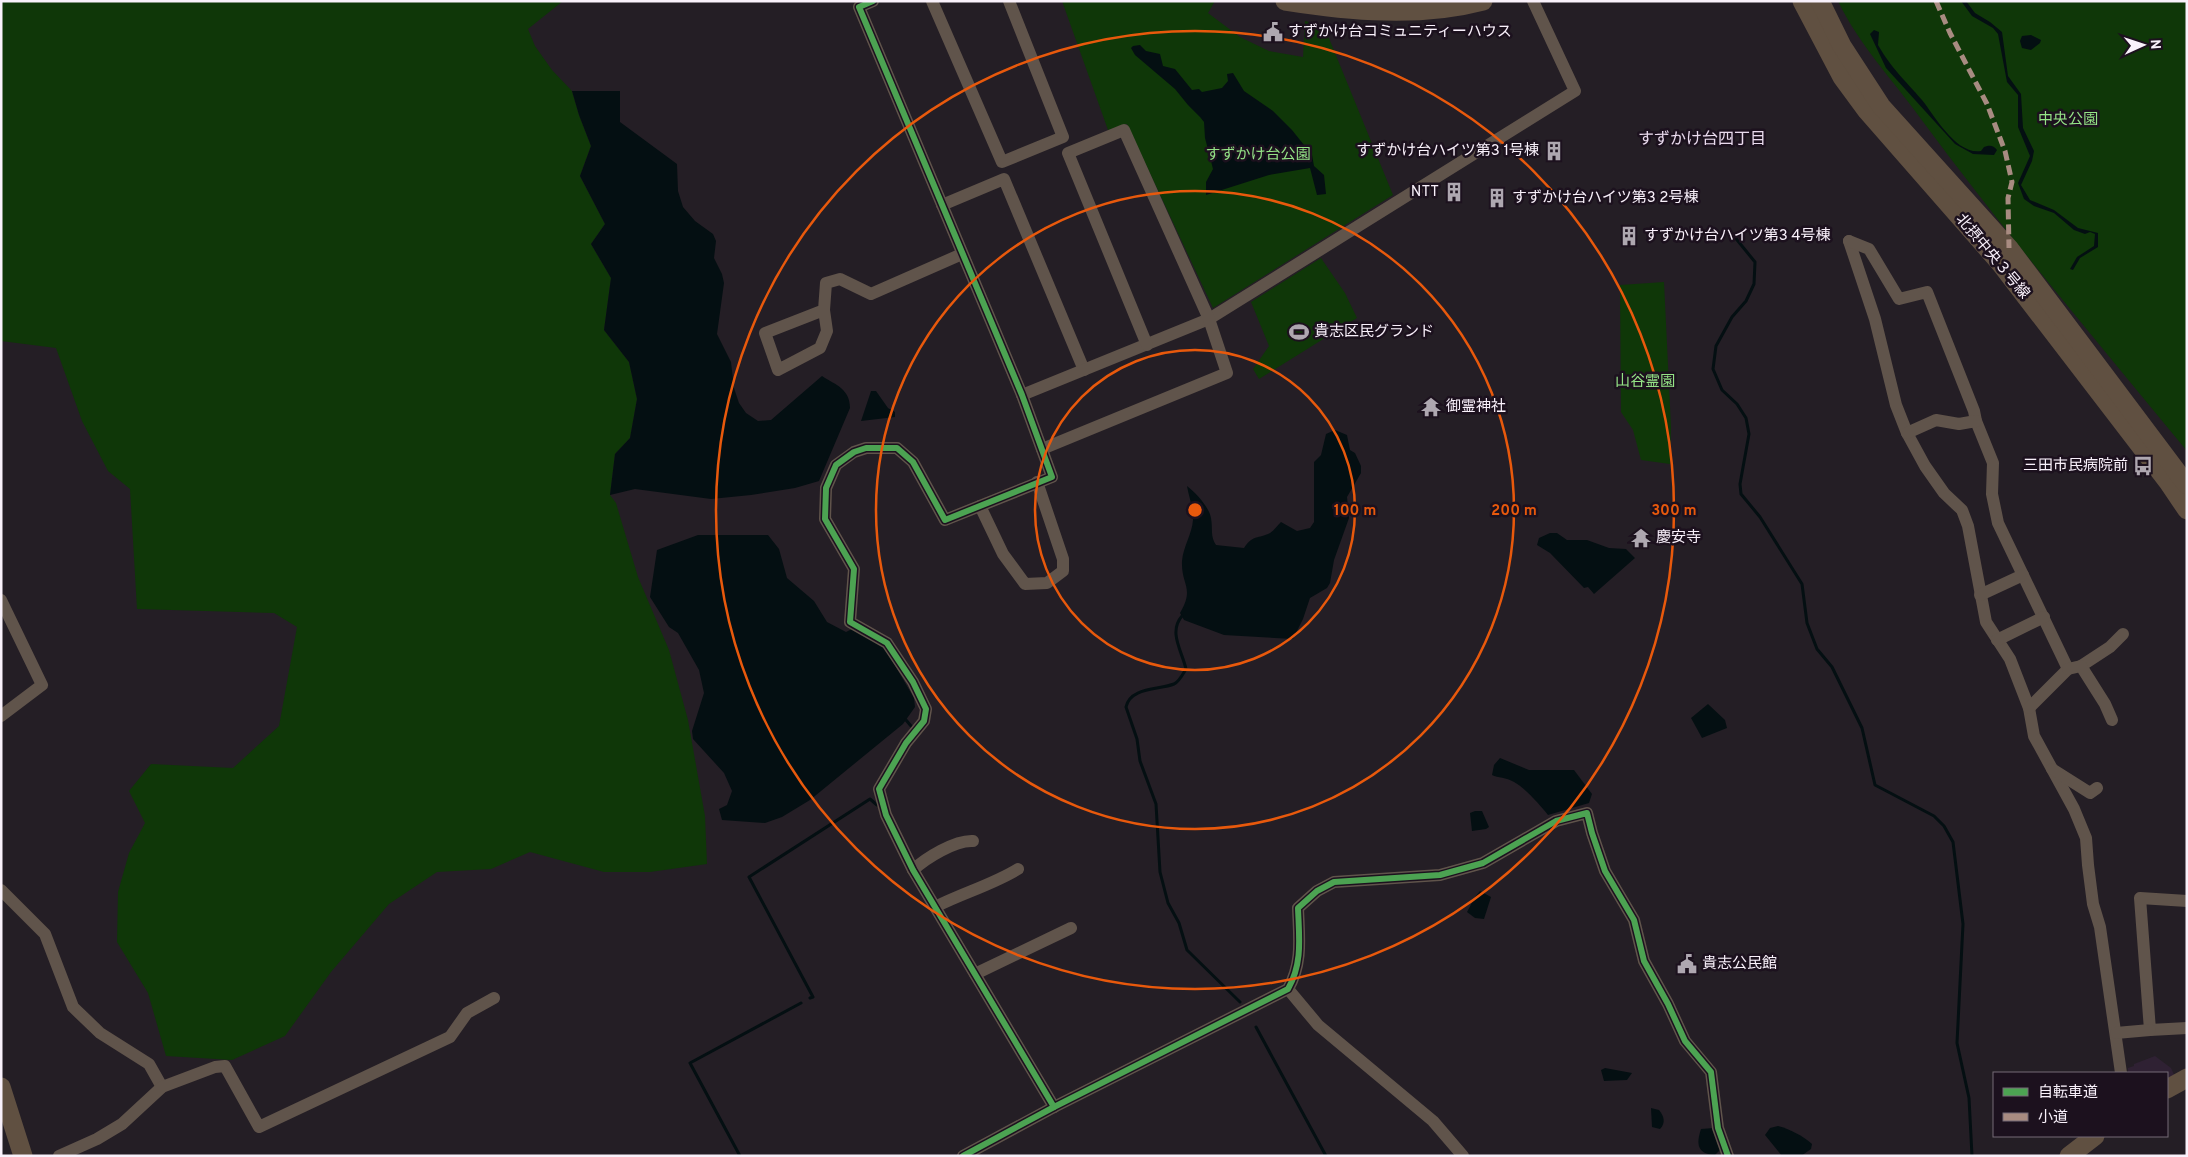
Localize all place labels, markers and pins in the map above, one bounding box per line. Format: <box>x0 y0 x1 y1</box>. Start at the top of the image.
public building icon: すずかけ台コミュニティーハウス <box>1262 21 1284 43</box>
place label: すずかけ台コミュニティーハウス <box>1288 23 1512 42</box>
building icon: すずかけ台ハイツ第3 1号棟 <box>1543 140 1565 162</box>
place label: すずかけ台ハイツ第3 1号棟 <box>1356 141 1539 161</box>
building icon: NTT <box>1443 181 1465 203</box>
place label: NTT <box>1411 183 1439 202</box>
building icon: すずかけ台ハイツ第3 2号棟 <box>1486 187 1508 209</box>
place label: すずかけ台ハイツ第3 2号棟 <box>1512 188 1698 208</box>
building icon: すずかけ台ハイツ第3 4号棟 <box>1618 225 1640 247</box>
place label: すずかけ台ハイツ第3 4号棟 <box>1644 226 1831 246</box>
sports icon: 貴志区民グランド <box>1288 321 1310 343</box>
place label: 貴志区民グランド <box>1314 323 1434 342</box>
temple icon: 御霊神社 <box>1420 396 1442 418</box>
place label: 御霊神社 <box>1446 398 1506 417</box>
bus stop icon: 三田市民病院前 <box>2132 455 2154 477</box>
place label: 三田市民病院前 <box>2023 457 2128 476</box>
centre of rings <box>1186 501 1204 519</box>
temple icon: 慶安寺 <box>1630 527 1652 549</box>
place label: 慶安寺 <box>1656 529 1701 548</box>
public building icon: 貴志公民館 <box>1676 953 1698 975</box>
place label: 貴志公民館 <box>1702 955 1777 974</box>

